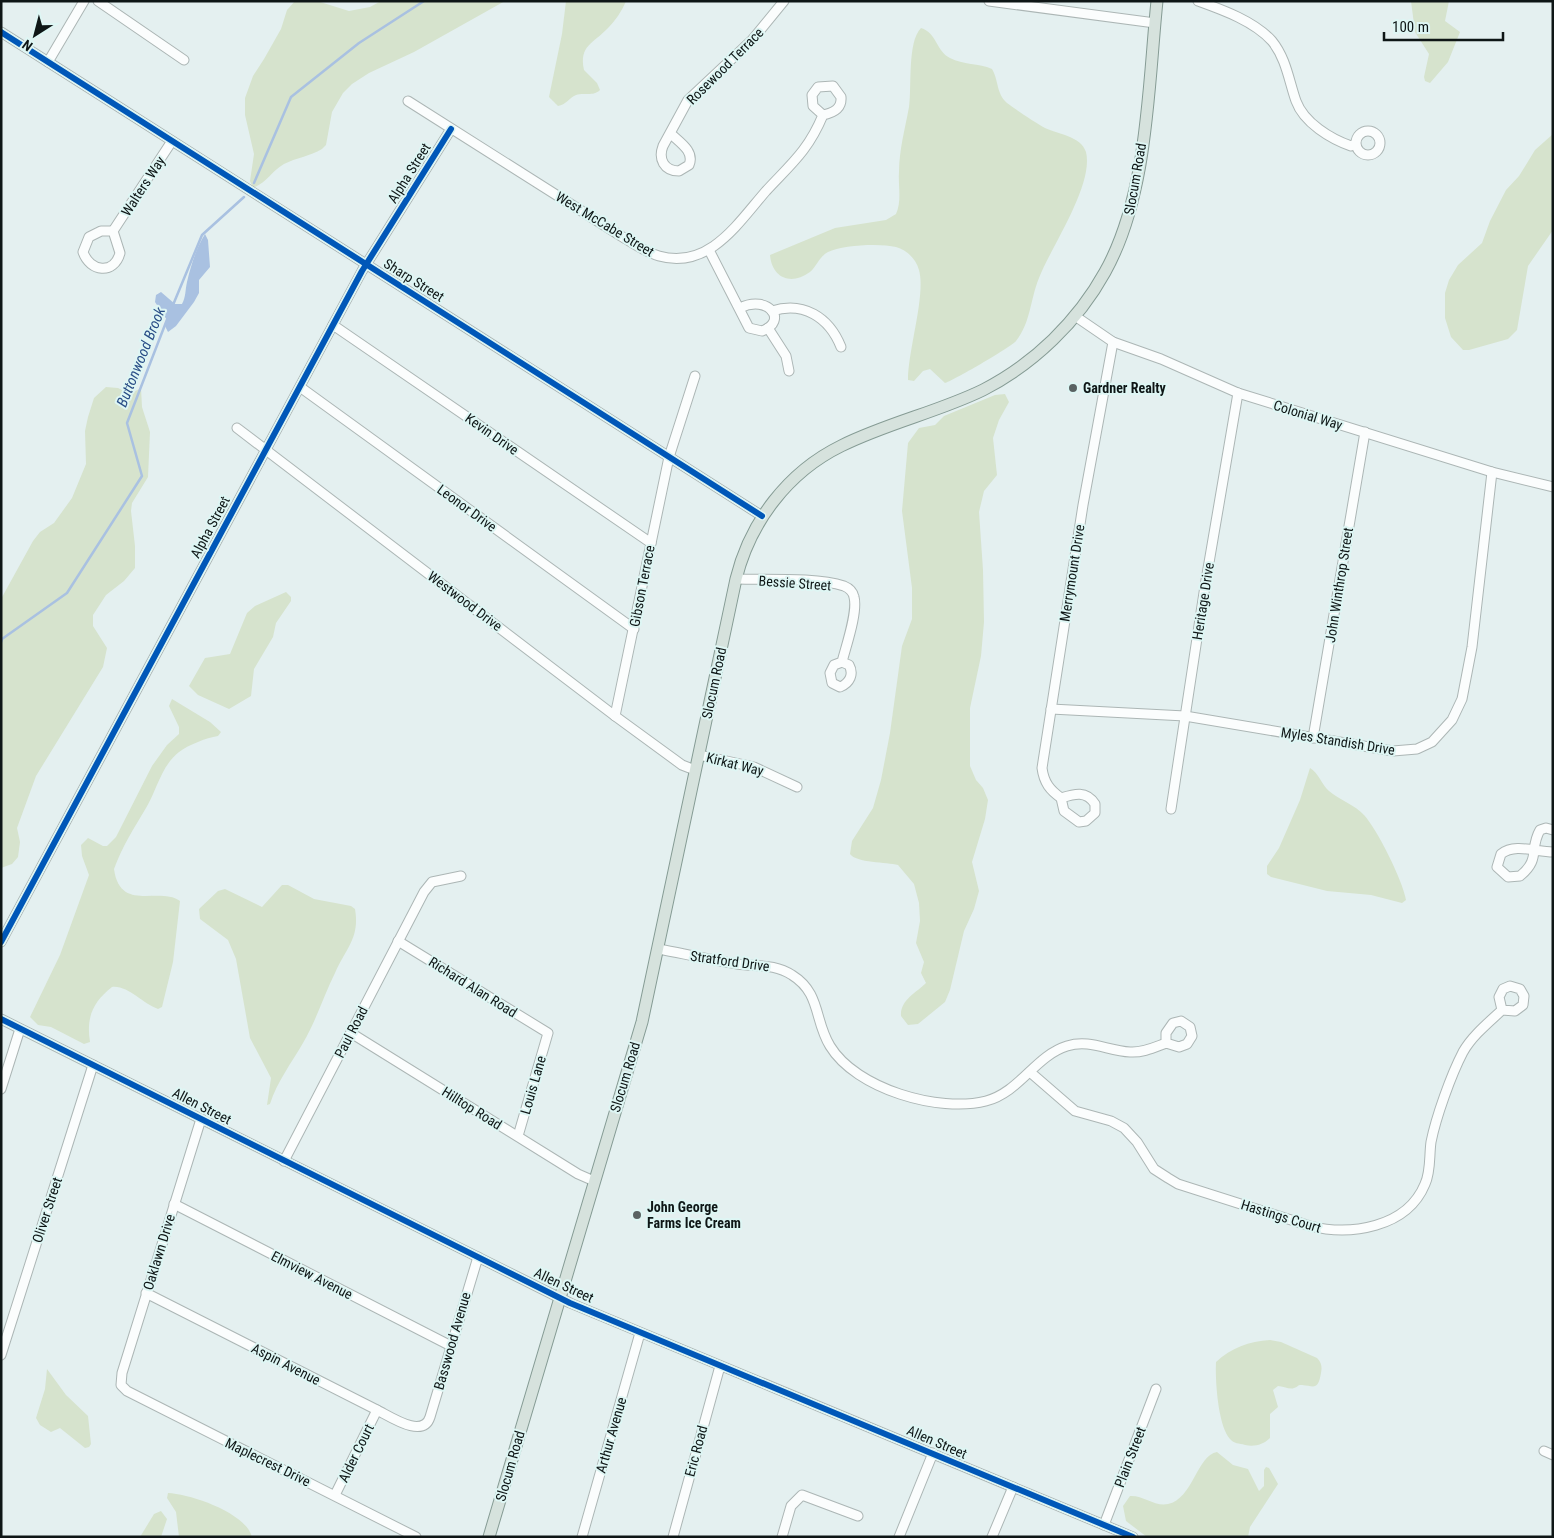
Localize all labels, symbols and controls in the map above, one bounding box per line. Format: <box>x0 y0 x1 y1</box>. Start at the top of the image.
north arrow <box>10 10 60 60</box>
scale bar <box>1384 10 1503 42</box>
text: 100 m <box>1392 18 1429 36</box>
street label: Rosewood Terrace <box>683 24 767 108</box>
text: N <box>19 37 36 55</box>
street label: Alpha Street <box>384 140 434 206</box>
street label: Slocum Road <box>1121 142 1149 216</box>
street label: Walters Way <box>118 153 168 219</box>
street label: West McCabe Street <box>553 188 657 260</box>
street label: Sharp Street <box>381 255 447 305</box>
water label: Buttonwood Brook <box>113 304 169 409</box>
place label: Gardner Realty <box>1083 380 1167 396</box>
marker: Gardner Realty <box>1067 382 1079 394</box>
street label: Colonial Way <box>1272 397 1345 433</box>
street label: Kevin Drive <box>462 410 522 458</box>
street label: Leonor Drive <box>434 481 500 535</box>
street label: Alpha Street <box>187 493 233 561</box>
street label: Merrymount Drive <box>1056 523 1088 623</box>
street label: John Winthrop Street <box>1322 526 1356 644</box>
street label: Gibson Terrace <box>626 543 658 628</box>
street label: Heritage Drive <box>1189 561 1217 641</box>
street label: Westwood Drive <box>425 568 506 634</box>
street label: Bessie Street <box>758 572 832 594</box>
street label: Slocum Road <box>699 646 729 720</box>
street label: Myles Standish Drive <box>1280 724 1397 758</box>
street label: Kirkat Way <box>705 749 765 779</box>
street label: Stratford Drive <box>689 948 771 975</box>
street label: Richard Alan Road <box>426 953 520 1021</box>
street label: Paul Road <box>331 1004 371 1060</box>
street label: Slocum Road <box>607 1040 643 1114</box>
street label: Louis Lane <box>517 1054 549 1116</box>
street label: Hilltop Road <box>439 1083 505 1133</box>
street label: Allen Street <box>170 1084 234 1128</box>
street label: Oliver Street <box>29 1175 65 1245</box>
street label: Hastings Court <box>1239 1196 1323 1236</box>
place label: John George Farms Ice Cream <box>647 1199 741 1231</box>
marker: John George Farms Ice Cream <box>631 1209 643 1221</box>
street label: Oaklawn Drive <box>140 1212 178 1292</box>
street label: Elmview Avenue <box>269 1248 356 1303</box>
street label: Allen Street <box>532 1264 596 1306</box>
street label: Basswood Avenue <box>430 1290 474 1392</box>
street label: Aspin Avenue <box>249 1340 323 1388</box>
street label: Arthur Avenue <box>593 1395 630 1475</box>
street label: Alder Court <box>335 1421 377 1485</box>
street label: Allen Street <box>904 1422 970 1462</box>
street label: Eric Road <box>682 1424 710 1478</box>
street label: Plain Street <box>1111 1424 1149 1490</box>
street label: Slocum Road <box>492 1429 528 1503</box>
street label: Maplecrest Drive <box>223 1434 314 1490</box>

